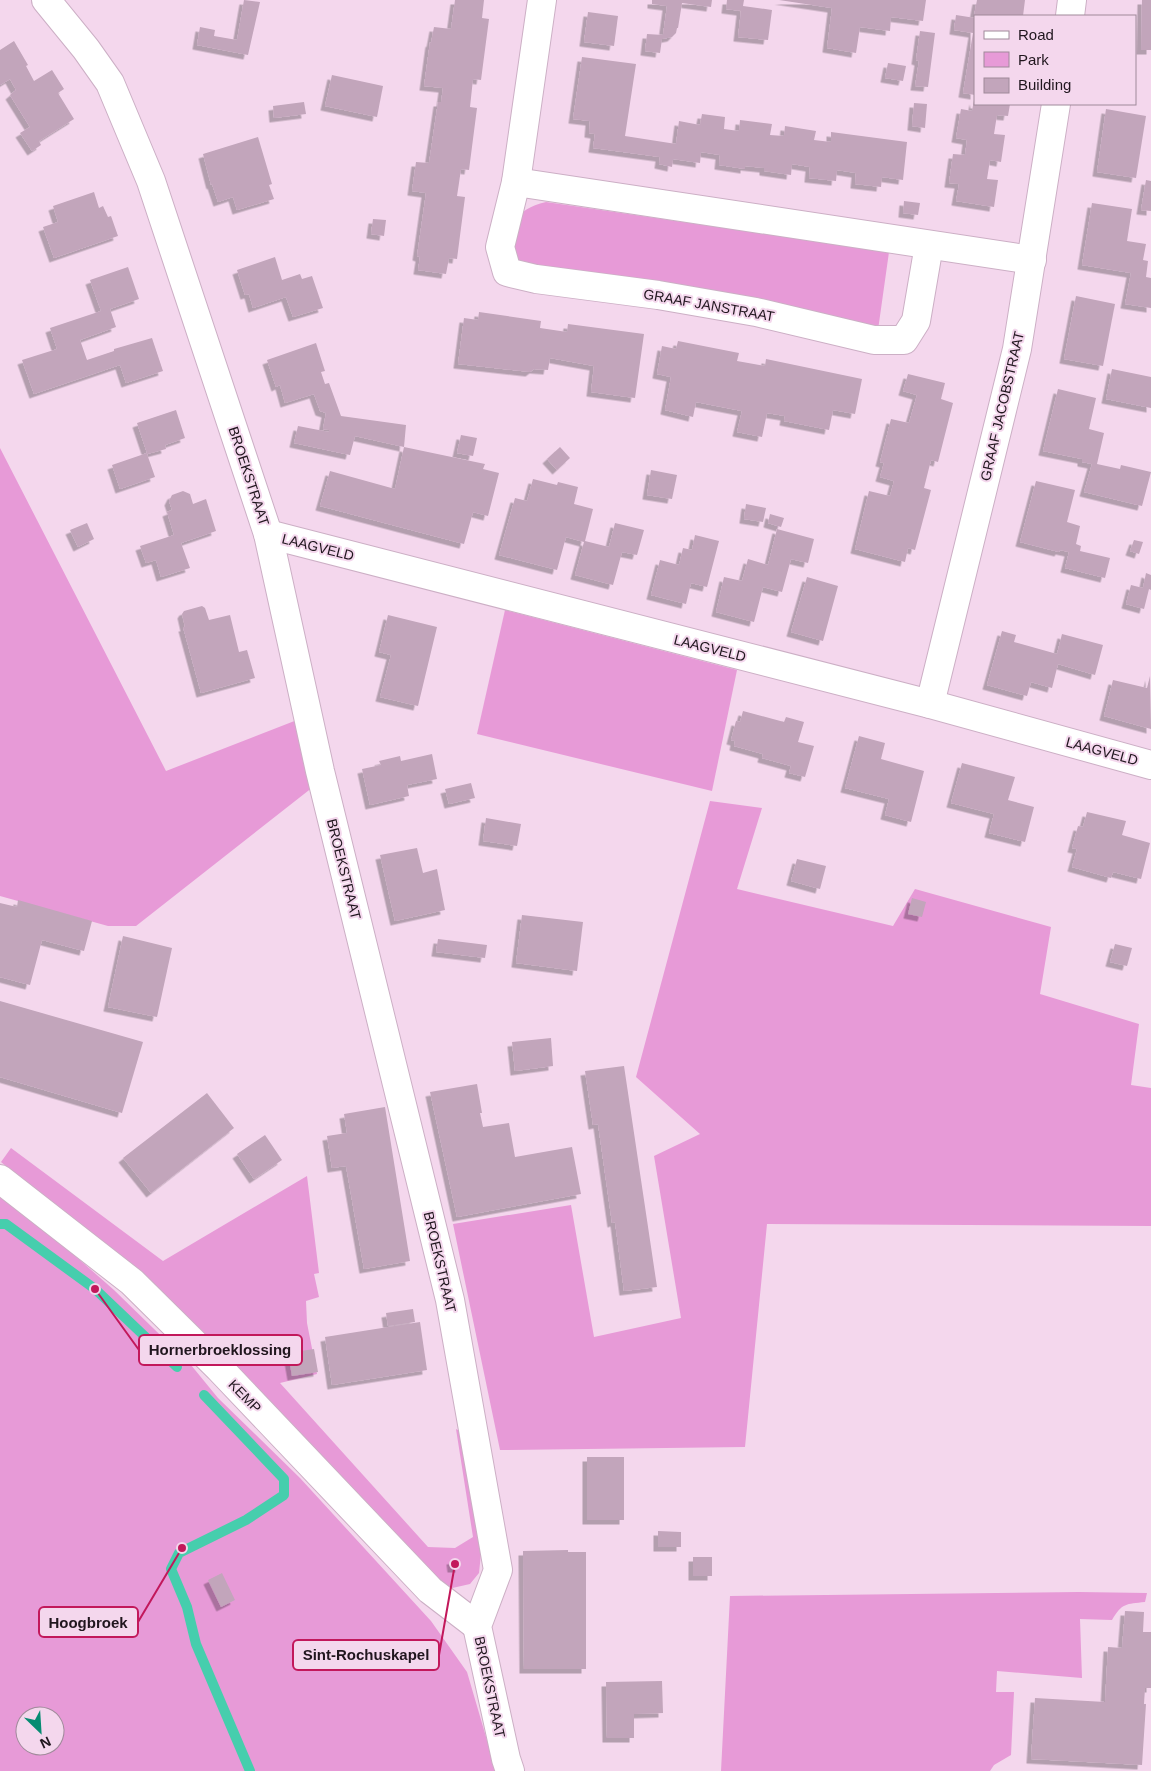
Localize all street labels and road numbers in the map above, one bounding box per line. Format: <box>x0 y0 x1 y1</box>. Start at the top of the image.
street label: GRAAF JANSTRAAT <box>642 286 776 324</box>
street label: GRAAF JACOBSTRAAT <box>977 329 1027 482</box>
street label: BROEKSTRAAT <box>225 424 273 528</box>
street label: LAAGVELD <box>280 530 356 564</box>
street label: LAAGVELD <box>672 631 748 665</box>
street label: LAAGVELD <box>1064 734 1140 768</box>
street label: BROEKSTRAAT <box>324 817 364 921</box>
street label: BROEKSTRAAT <box>421 1210 460 1315</box>
street label: KEMP <box>225 1376 265 1416</box>
street label: BROEKSTRAAT <box>471 1635 509 1740</box>

